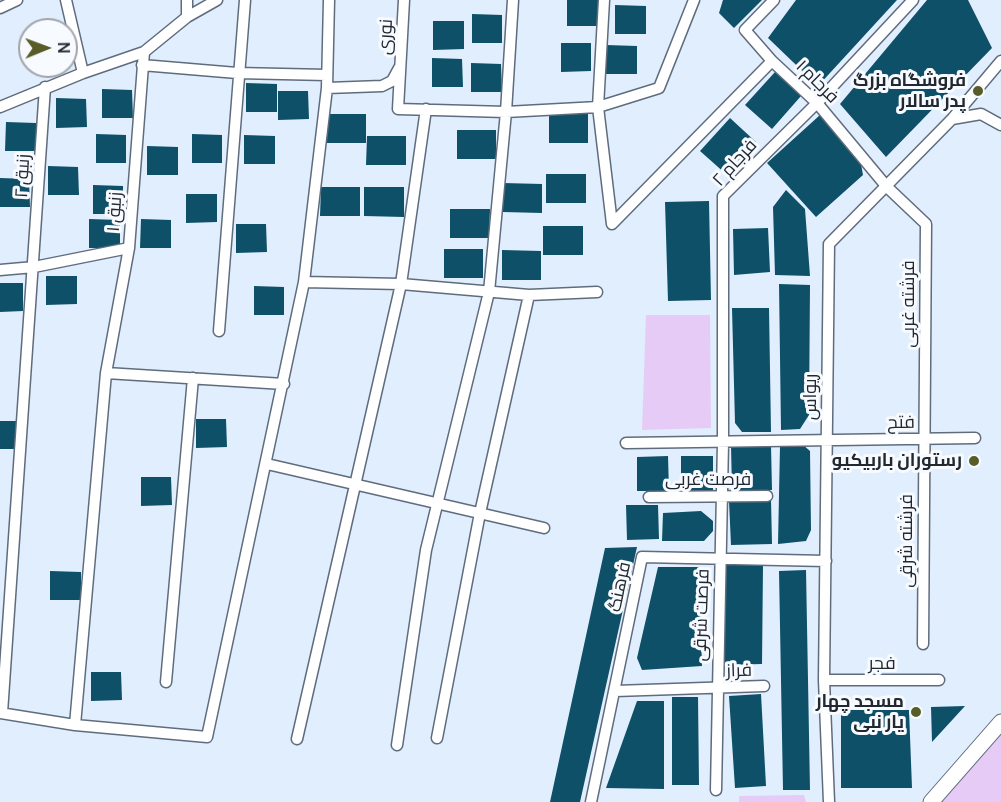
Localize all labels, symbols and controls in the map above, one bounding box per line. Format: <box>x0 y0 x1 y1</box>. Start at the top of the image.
north arrow <box>18 18 78 78</box>
street label: نوری <box>374 18 398 56</box>
text: N <box>53 42 75 54</box>
street label: فرجام ۱ <box>791 56 843 108</box>
place label: فروشگاه بزرگ پدر سالار <box>853 70 966 112</box>
marker: فروشگاه بزرگ پدر سالار <box>971 84 985 98</box>
street label: فرجام ۲ <box>708 135 762 191</box>
street label: زنبق ۲ <box>11 153 35 199</box>
street label: زنبق ۱ <box>103 191 127 233</box>
street label: فرشته غربی <box>898 260 920 348</box>
street label: ریواس <box>800 374 822 420</box>
street label: فتح <box>887 412 915 434</box>
place label: رستوران باربیکیو <box>832 450 962 472</box>
marker: رستوران باربیکیو <box>967 454 981 468</box>
street label: فرصت غربی <box>665 469 751 491</box>
street label: فرشته شرقی <box>896 494 918 588</box>
street label: فرهنگ <box>604 560 636 614</box>
street label: فرصت شرقی <box>690 568 714 662</box>
street label: فجر <box>868 653 896 675</box>
street label: فراز <box>726 660 752 682</box>
place label: مسجد چهار یار نبی <box>816 691 904 734</box>
marker: مسجد چهار یار نبی <box>909 705 923 719</box>

